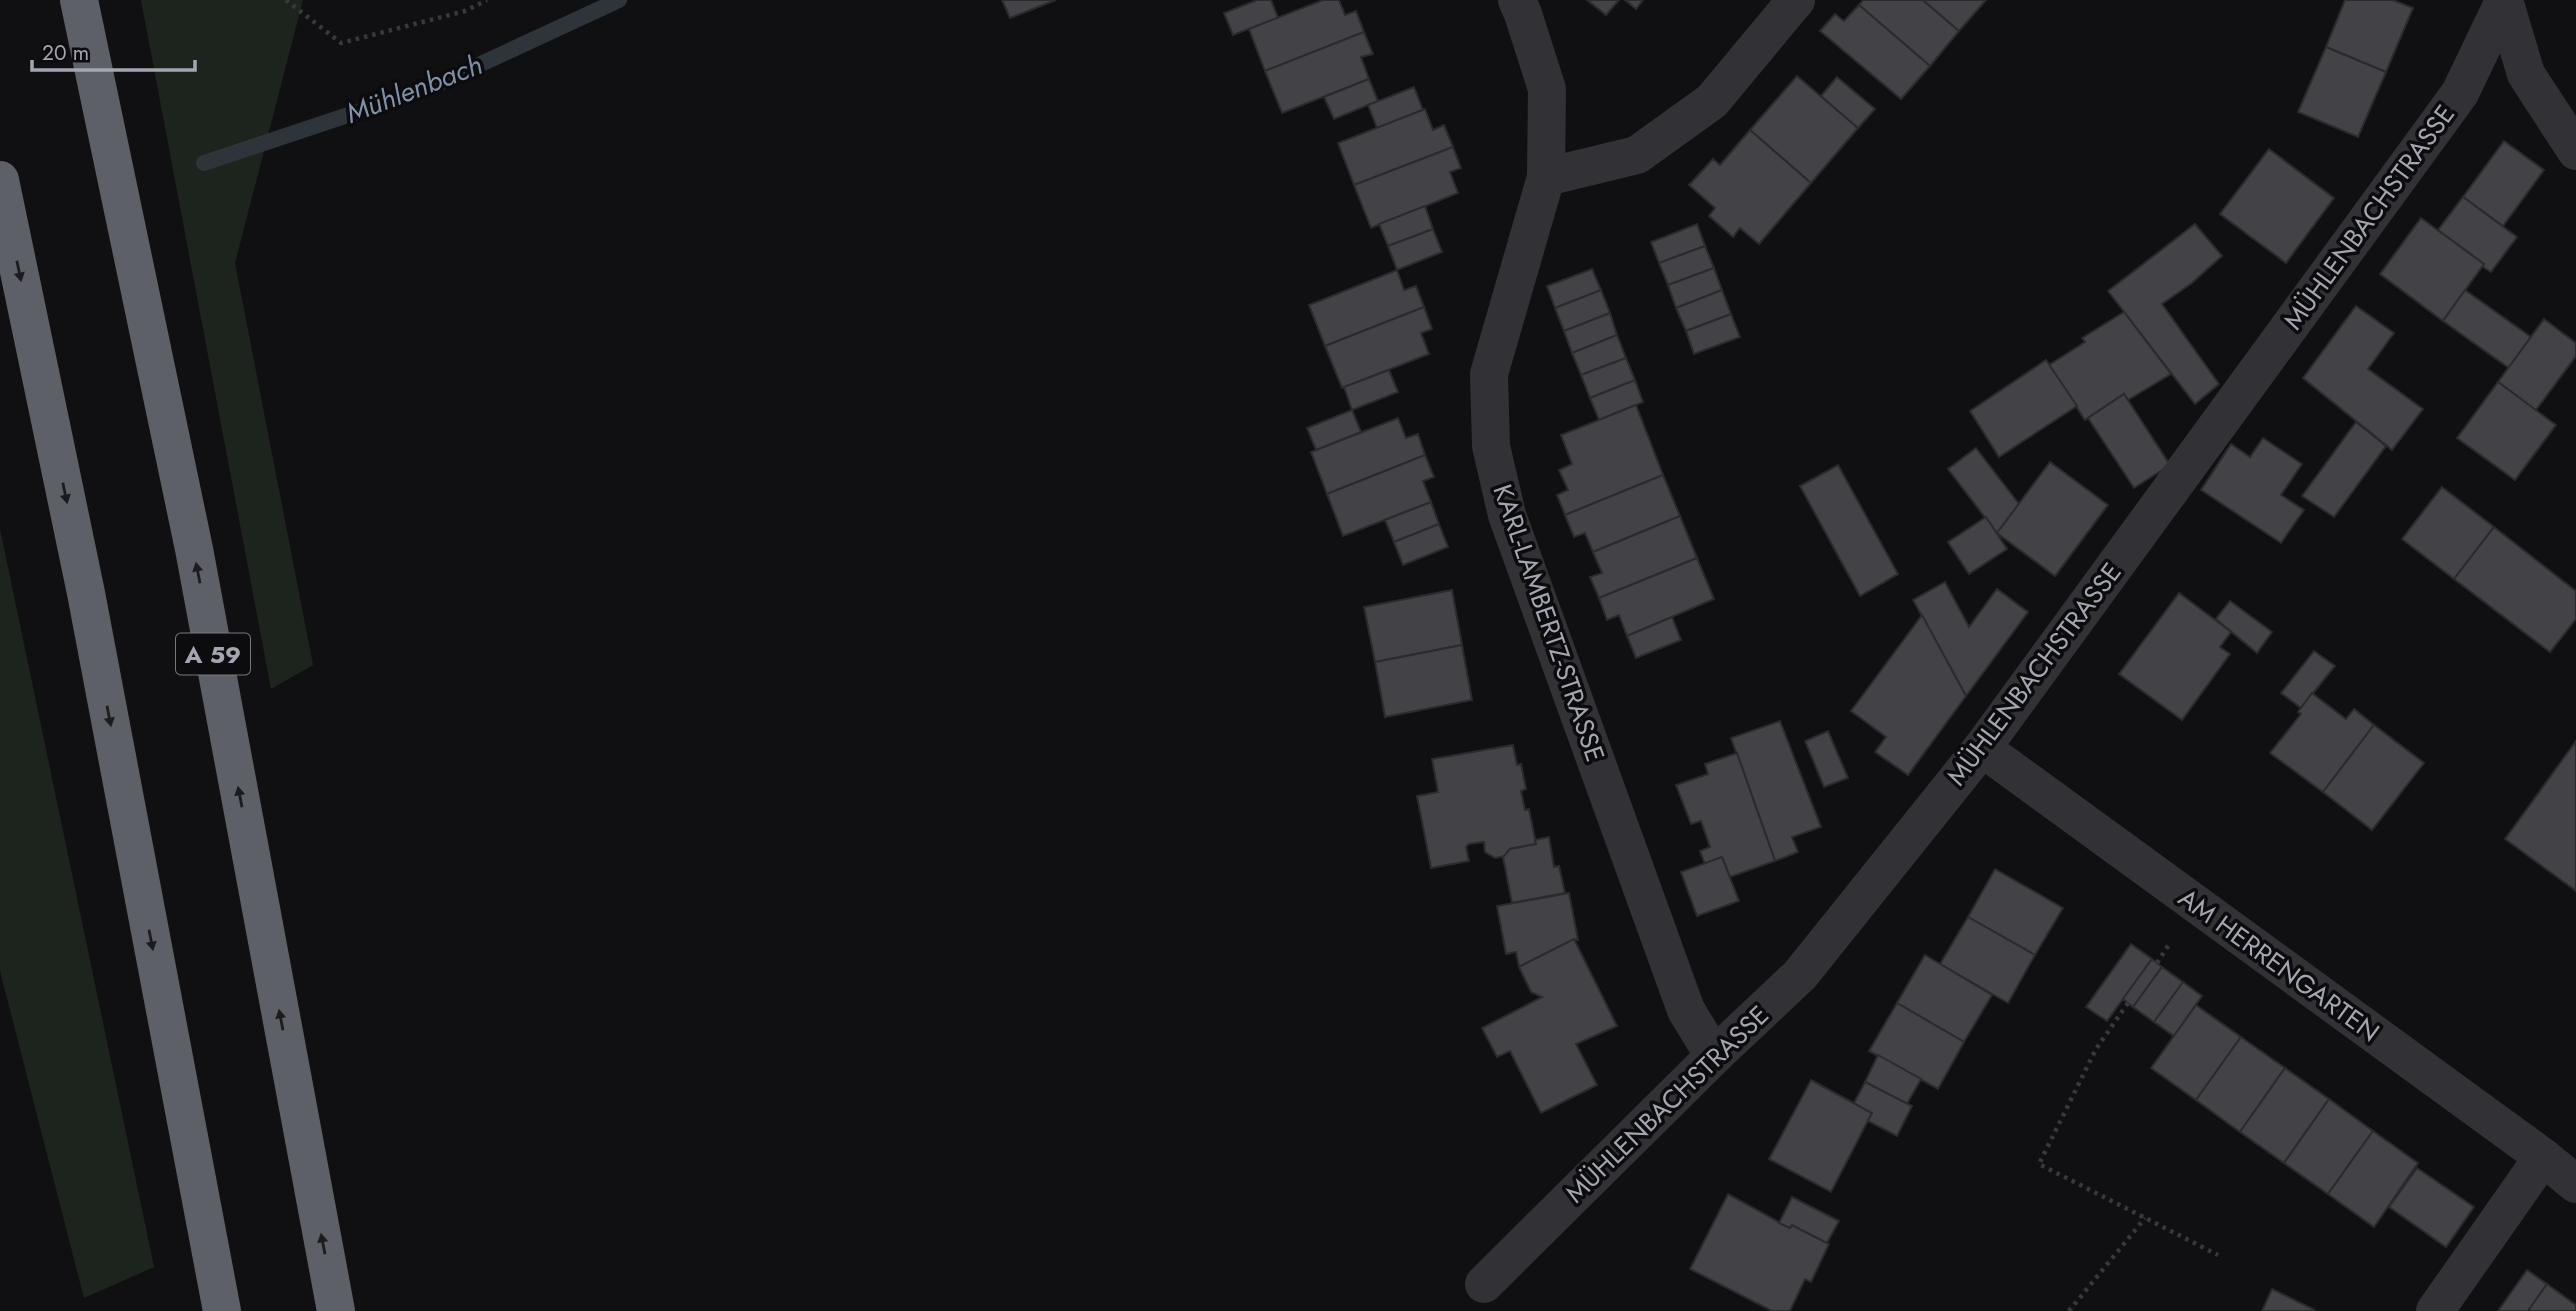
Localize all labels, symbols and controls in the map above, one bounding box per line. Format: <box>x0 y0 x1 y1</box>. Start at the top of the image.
scale bar <box>32 28 194 72</box>
text: 20 m <box>42 38 89 68</box>
water label: Mühlenbach <box>340 44 488 134</box>
street label: MÜHLENBACHSTRASSE <box>2274 97 2464 337</box>
one-way arrow <box>13 260 24 282</box>
street label: KARL-LAMBERTZ-STRASSE <box>1484 479 1614 767</box>
one-way arrow <box>60 482 71 504</box>
street label: MÜHLENBACHSTRASSE <box>1938 555 2130 793</box>
one-way arrow <box>192 562 203 584</box>
road number: A 59 <box>176 634 250 674</box>
one-way arrow <box>104 705 115 727</box>
one-way arrow <box>234 786 245 808</box>
street label: AM HERRENGARTEN <box>2171 879 2387 1051</box>
one-way arrow <box>146 929 157 951</box>
street label: MÜHLENBACHSTRASSE <box>1557 997 1777 1211</box>
one-way arrow <box>276 1009 287 1031</box>
one-way arrow <box>317 1233 328 1255</box>

